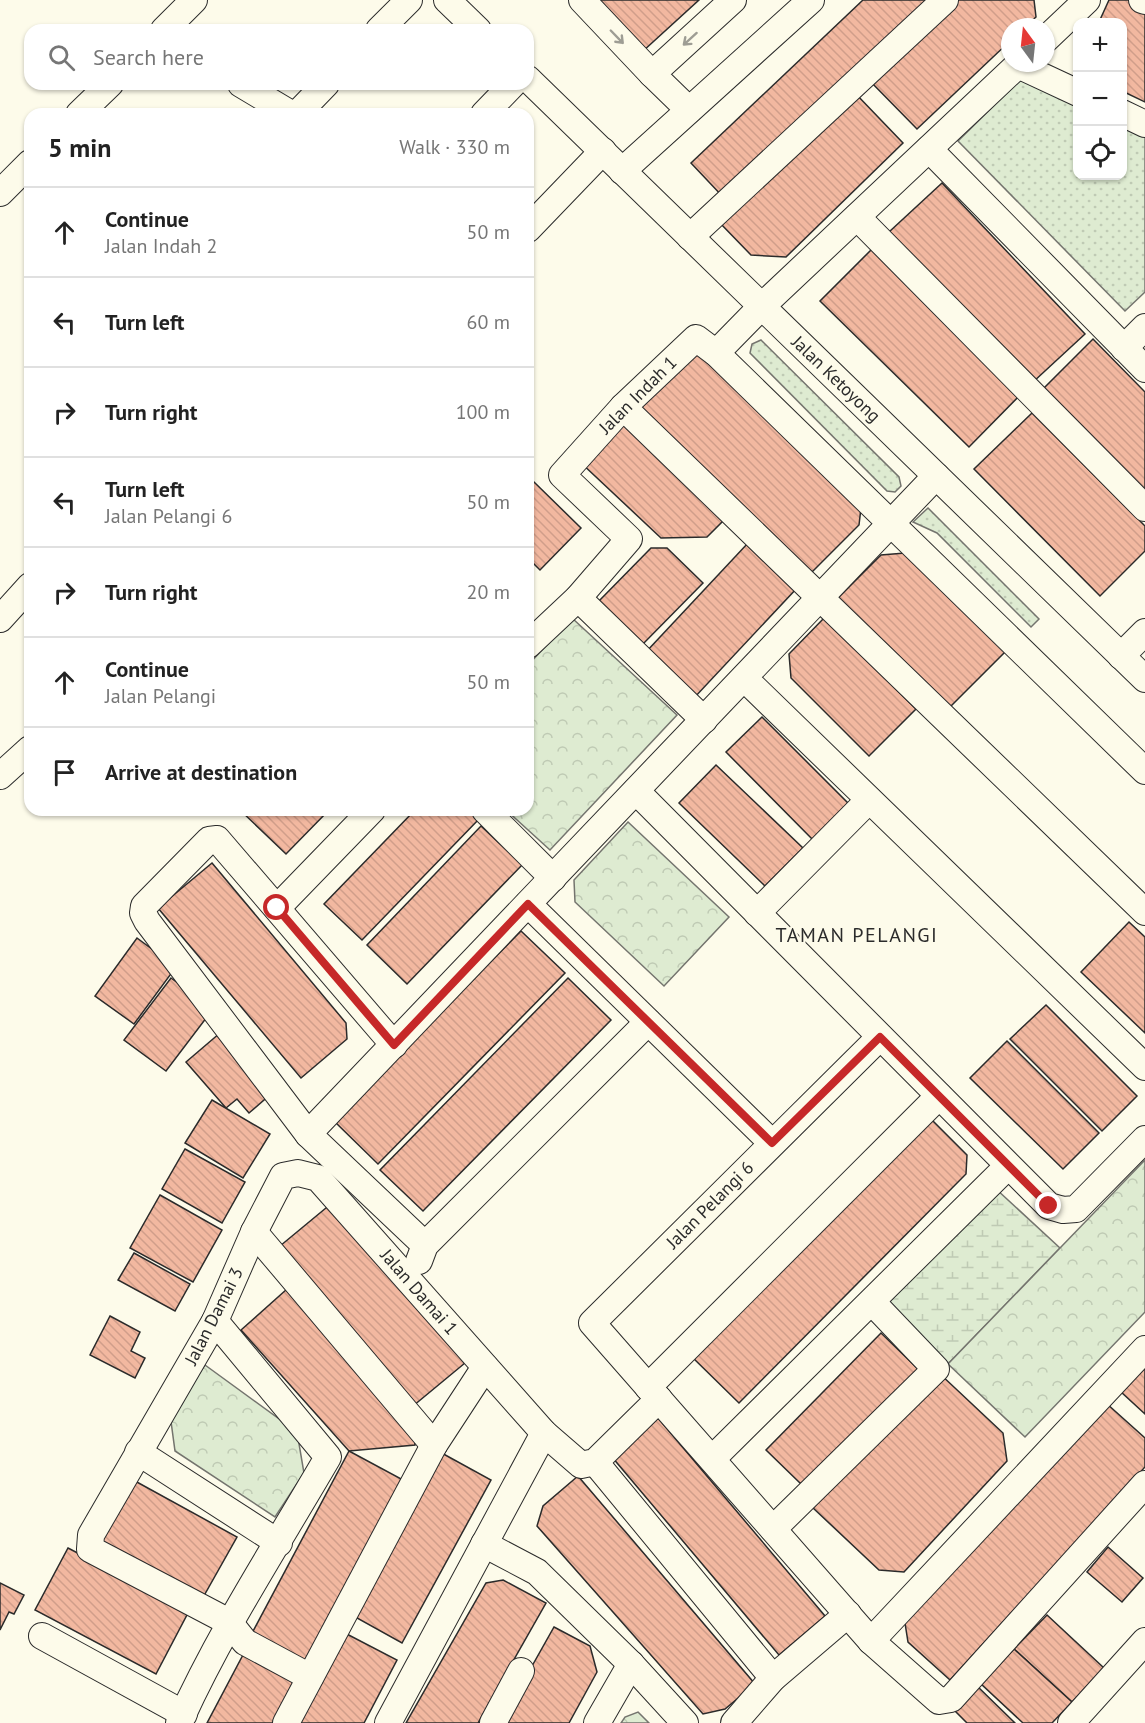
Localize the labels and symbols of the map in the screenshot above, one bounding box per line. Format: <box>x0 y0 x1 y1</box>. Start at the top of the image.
north arrow <box>1001 18 1055 72</box>
one-way arrow <box>610 29 624 44</box>
one-way arrow <box>683 32 698 46</box>
street label: Jalan Ketoyong <box>786 330 886 427</box>
street label: Jalan Indah 1 <box>593 351 682 439</box>
route start <box>263 894 289 920</box>
district label: TAMAN PELANGI <box>776 922 938 948</box>
street label: Jalan Pelangi 6 <box>660 1156 758 1254</box>
route end <box>1035 1192 1061 1218</box>
street label: Jalan Damai 1 <box>375 1243 463 1339</box>
street label: Jalan Damai 3 <box>179 1263 248 1369</box>

